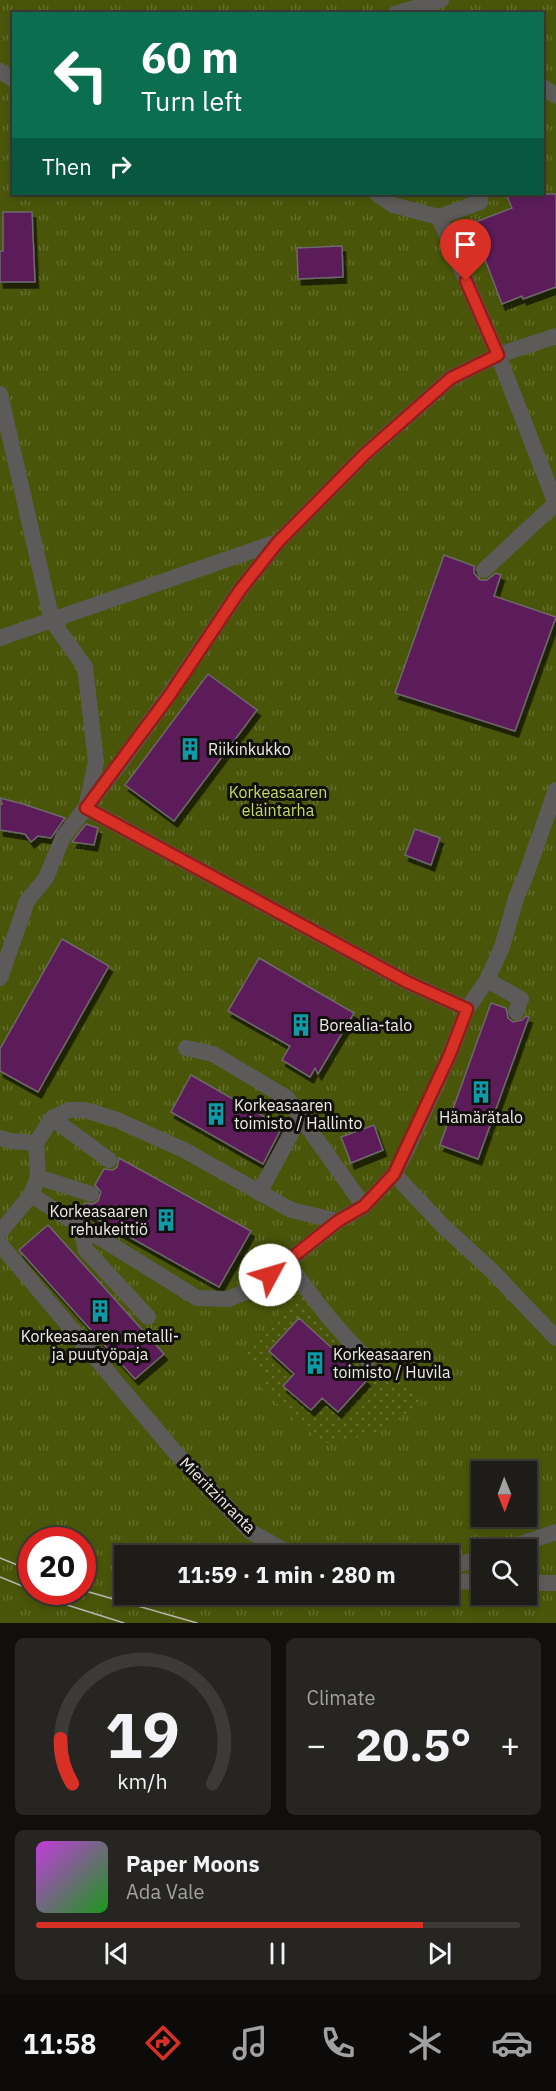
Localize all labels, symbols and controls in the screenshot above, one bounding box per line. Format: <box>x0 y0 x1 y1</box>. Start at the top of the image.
text: 60 m <box>141 30 239 85</box>
icon: left <box>42 36 120 114</box>
text: Turn left <box>141 83 242 118</box>
icon: right <box>104 150 137 183</box>
text: Then <box>42 152 92 181</box>
pin <box>440 219 491 281</box>
icon: arrive <box>449 228 482 261</box>
building icon: Riikinkukko <box>177 736 203 762</box>
place label: Riikinkukko <box>208 739 291 759</box>
park label: Korkeasaaren eläintarha <box>229 782 327 820</box>
building icon: Borealia-talo <box>288 1012 314 1038</box>
place label: Borealia-talo <box>319 1015 412 1035</box>
building icon: Hämärätalo <box>468 1079 494 1105</box>
place label: Korkeasaaren toimisto / Hallinto <box>234 1095 362 1133</box>
building icon: Korkeasaaren toimisto / Hallinto <box>203 1101 229 1127</box>
place label: Hämärätalo <box>439 1107 523 1127</box>
place label: Korkeasaaren rehukeittiö <box>49 1201 148 1239</box>
building icon: Korkeasaaren rehukeittiö <box>153 1207 179 1233</box>
position arrow <box>238 1243 302 1307</box>
building icon: Korkeasaaren metalli- ja puutyöpaja <box>87 1298 113 1324</box>
place label: Korkeasaaren metalli- ja puutyöpaja <box>21 1326 179 1364</box>
place label: Korkeasaaren toimisto / Huvila <box>333 1344 451 1382</box>
building icon: Korkeasaaren toimisto / Huvila <box>302 1350 328 1376</box>
street label: Mieritzinranta <box>176 1453 261 1538</box>
north arrow <box>471 1461 537 1527</box>
map controls <box>471 1461 537 1605</box>
speed limit sign: 20 <box>18 1527 96 1605</box>
button: search <box>471 1539 537 1605</box>
text: 11:59 · 1 min · 280 m <box>177 1560 396 1589</box>
text: Climate <box>307 1684 375 1711</box>
text: 19 <box>105 1694 180 1775</box>
text: 20.5° <box>355 1715 471 1773</box>
text: − <box>307 1723 326 1766</box>
text: + <box>500 1723 520 1766</box>
text: km/h <box>118 1767 168 1795</box>
text: Paper Moons <box>126 1849 259 1878</box>
text: Ada Vale <box>126 1878 205 1905</box>
icon: previous <box>100 1937 133 1970</box>
icon: pause <box>261 1937 294 1970</box>
icon: next <box>423 1937 456 1970</box>
icon: directions <box>142 2022 184 2064</box>
icon: music <box>229 2022 271 2064</box>
icon: phone <box>317 2022 359 2064</box>
icon: climate <box>404 2022 446 2064</box>
icon: car <box>491 2022 533 2064</box>
text: 11:58 <box>23 2026 96 2061</box>

